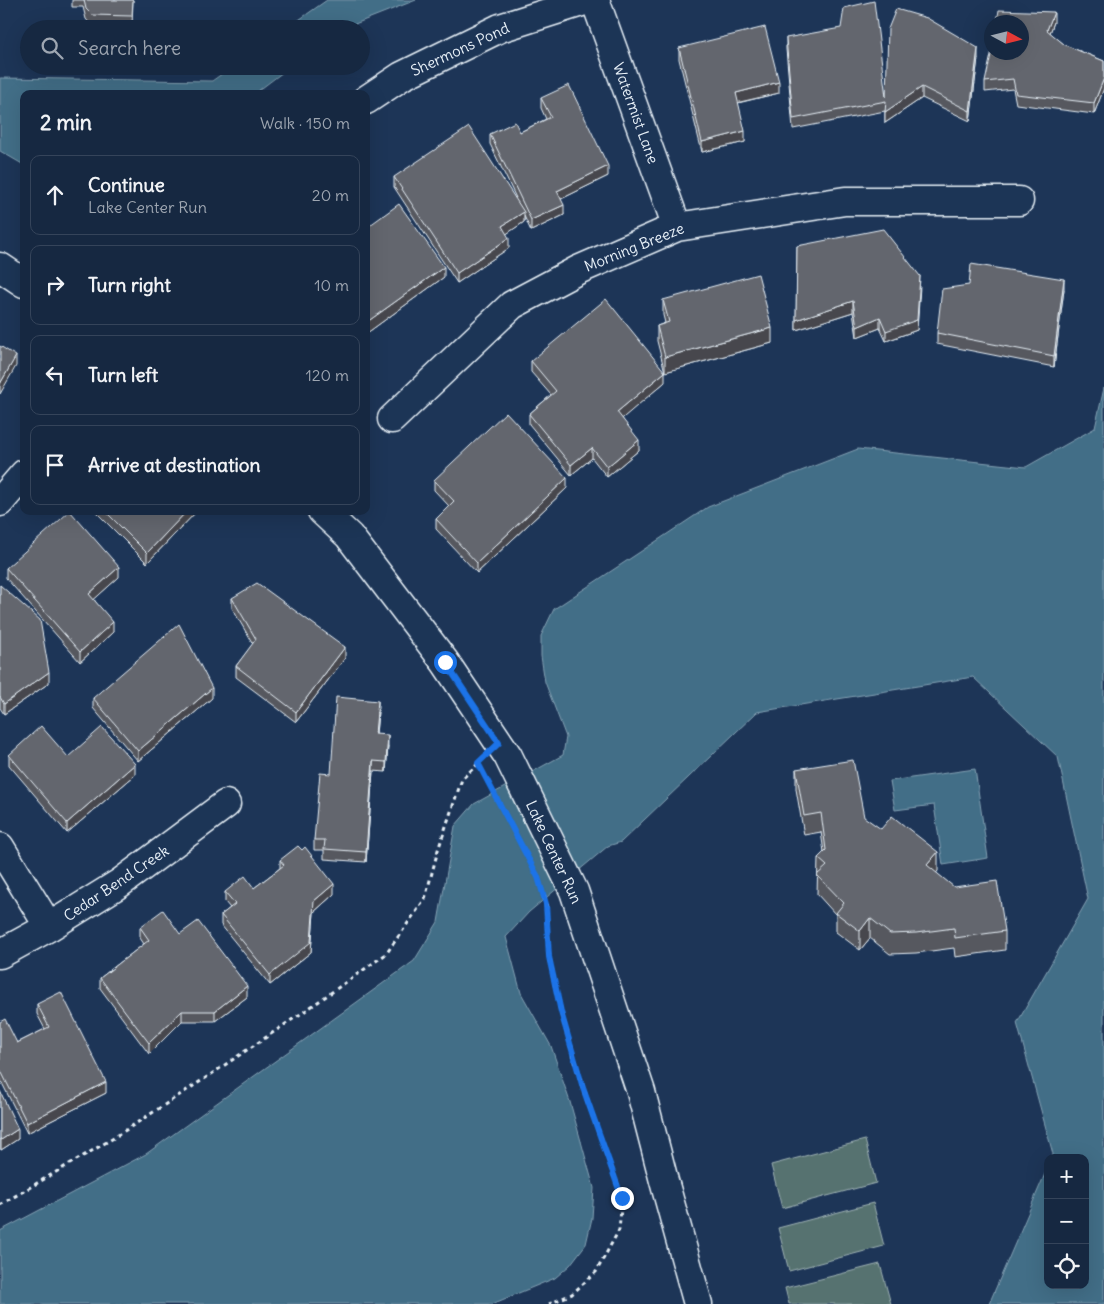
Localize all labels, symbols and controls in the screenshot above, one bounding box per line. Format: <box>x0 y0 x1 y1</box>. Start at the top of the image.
north arrow <box>984 15 1029 60</box>
street label: Shermons Pond <box>408 18 512 80</box>
search box <box>20 20 370 75</box>
icon: search <box>38 34 66 62</box>
text: Search here <box>78 36 181 60</box>
street label: Watermist Lane <box>609 60 663 166</box>
text: 2 min <box>40 109 92 136</box>
text: Walk · 150 m <box>260 113 350 133</box>
text: Continue <box>88 173 165 197</box>
icon: ahead <box>41 181 69 209</box>
text: 20 m <box>312 185 349 205</box>
text: Lake Center Run <box>88 197 207 217</box>
street label: Morning Breeze <box>581 218 687 276</box>
icon: right <box>41 271 69 299</box>
text: Turn right <box>88 273 171 297</box>
text: 10 m <box>314 275 349 295</box>
icon: left <box>41 361 69 389</box>
text: Turn left <box>88 363 158 387</box>
text: 120 m <box>306 365 349 385</box>
icon: arrive <box>41 451 69 479</box>
text: Arrive at destination <box>88 453 261 477</box>
route start <box>434 651 457 674</box>
street label: Lake Center Run <box>522 797 586 907</box>
street label: Cedar Bend Creek <box>60 841 173 925</box>
map controls <box>1044 1154 1089 1289</box>
button: + <box>1044 1154 1089 1199</box>
route end <box>611 1187 634 1210</box>
button: − <box>1044 1199 1089 1244</box>
button: locate <box>1044 1244 1089 1289</box>

